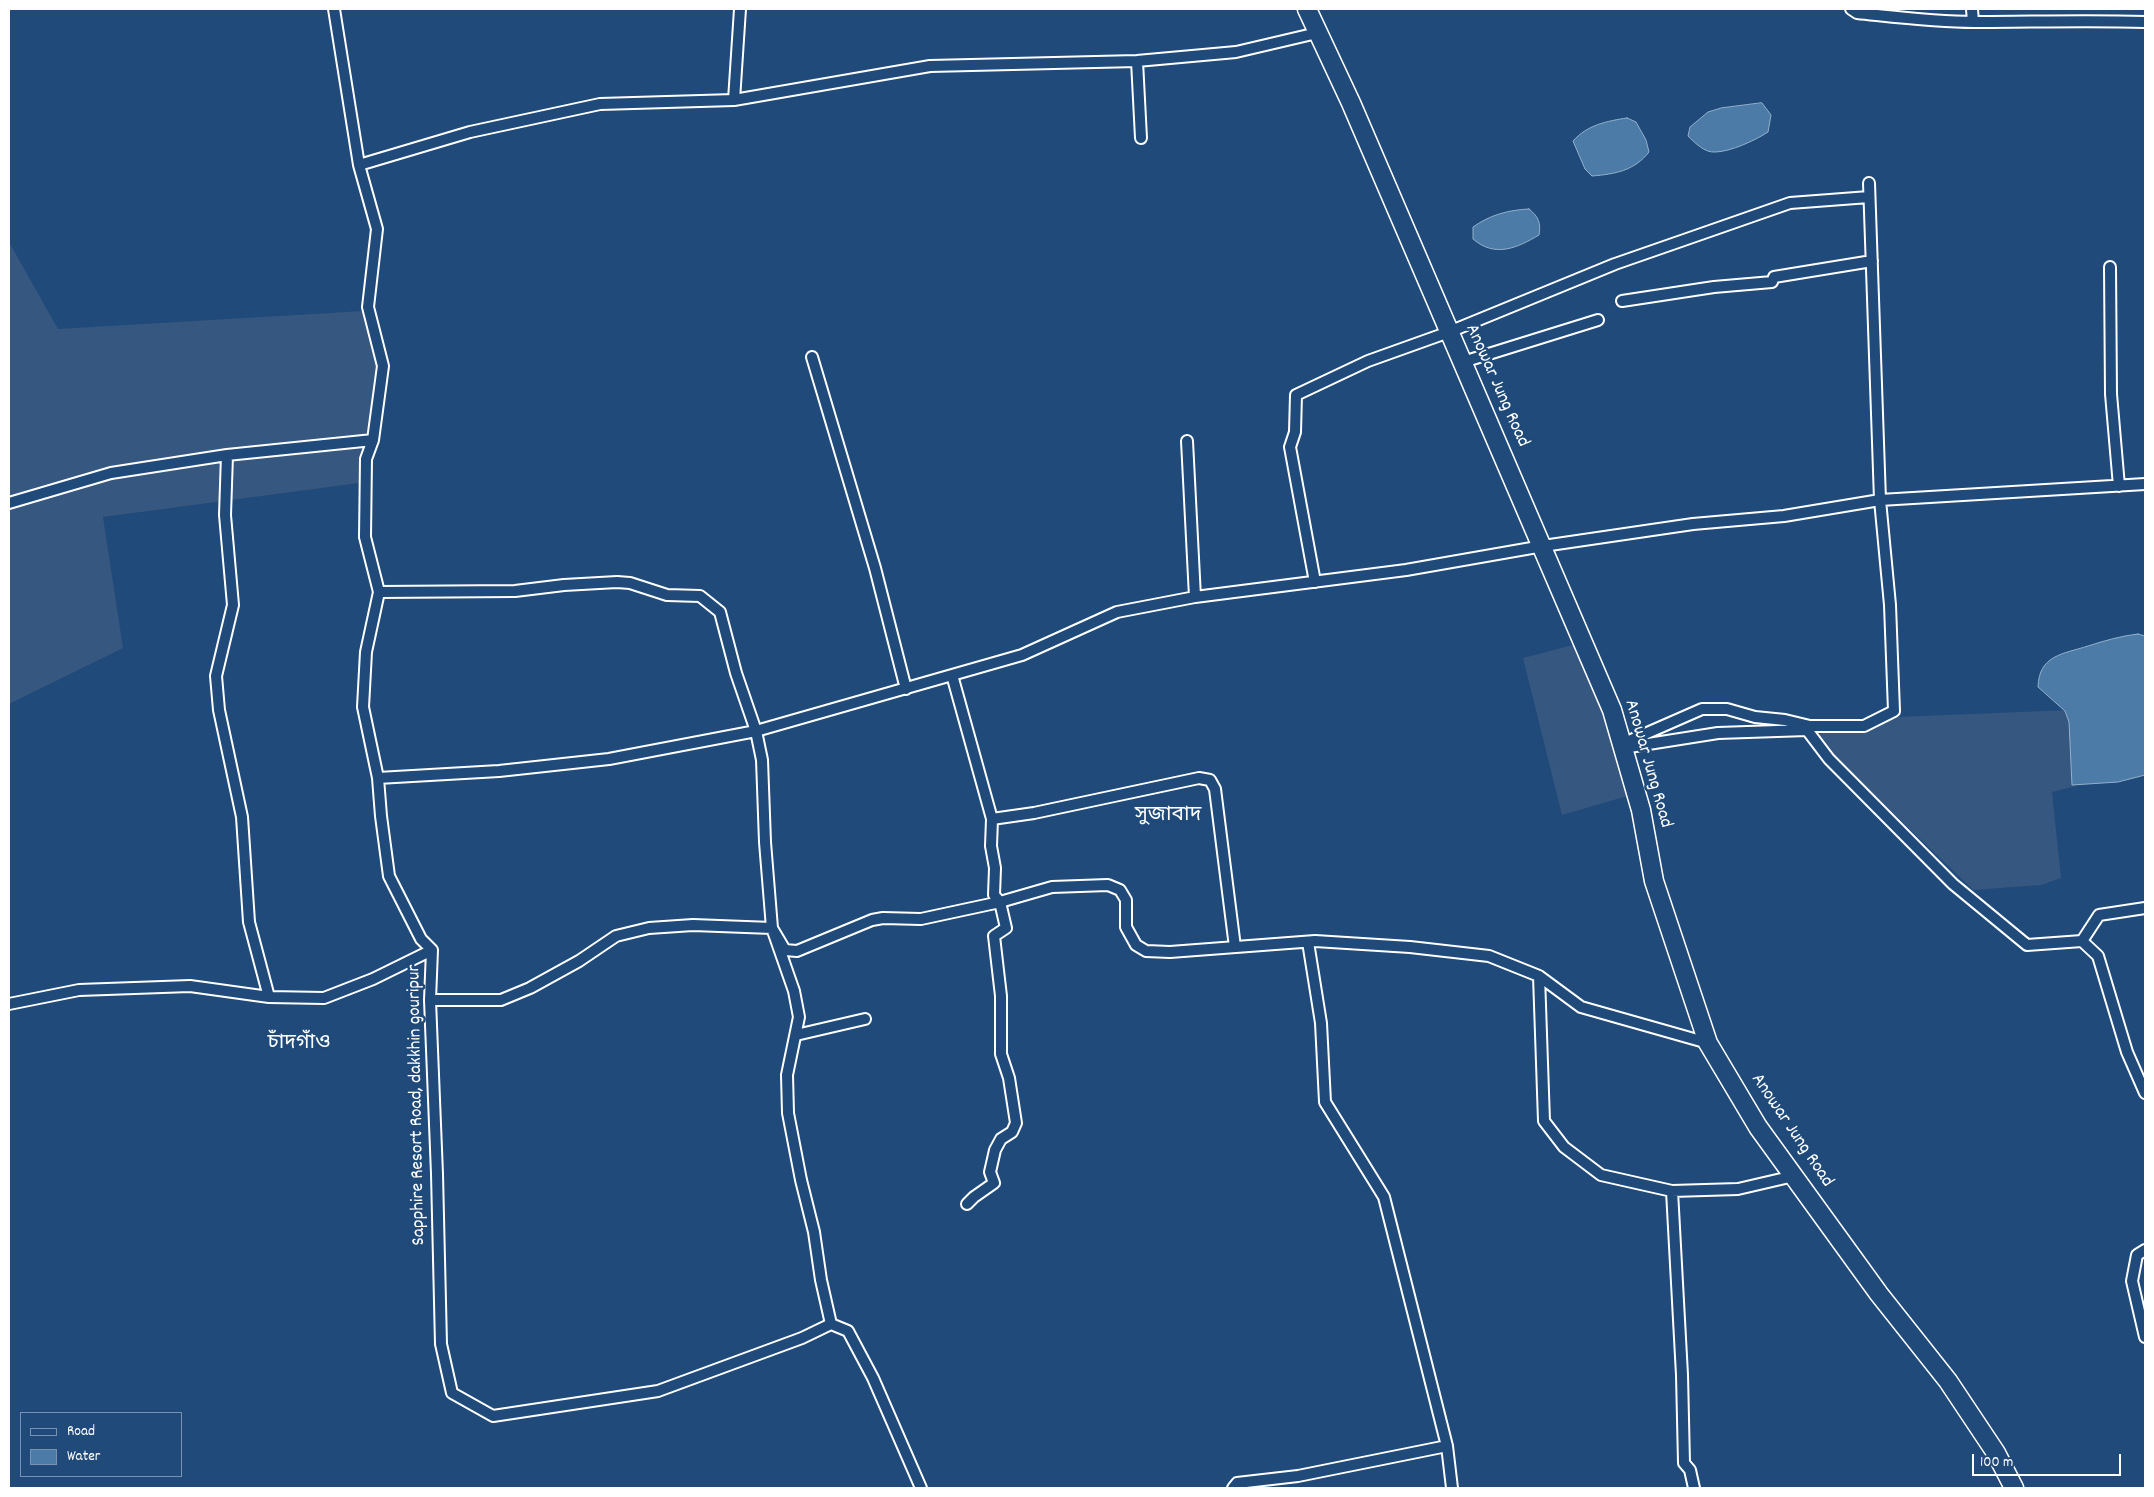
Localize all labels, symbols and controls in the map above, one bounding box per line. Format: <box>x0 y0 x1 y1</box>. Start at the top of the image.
street label: Anowar Jung Road <box>1459 321 1533 451</box>
street label: Anowar Jung Road <box>1618 697 1676 831</box>
district label: সুজাবাদ <box>1135 804 1201 830</box>
street label: Sapphire Resort Road, dakkhin gouripur <box>404 964 432 1246</box>
district label: চাঁদগাঁও <box>267 1032 331 1058</box>
street label: Anowar Jung Road <box>1745 1070 1837 1192</box>
legend <box>20 1412 182 1477</box>
text: Road <box>67 1421 95 1443</box>
scale bar <box>1974 1444 2123 1476</box>
text: Water <box>67 1446 100 1468</box>
text: 100 m <box>1980 1452 2013 1474</box>

